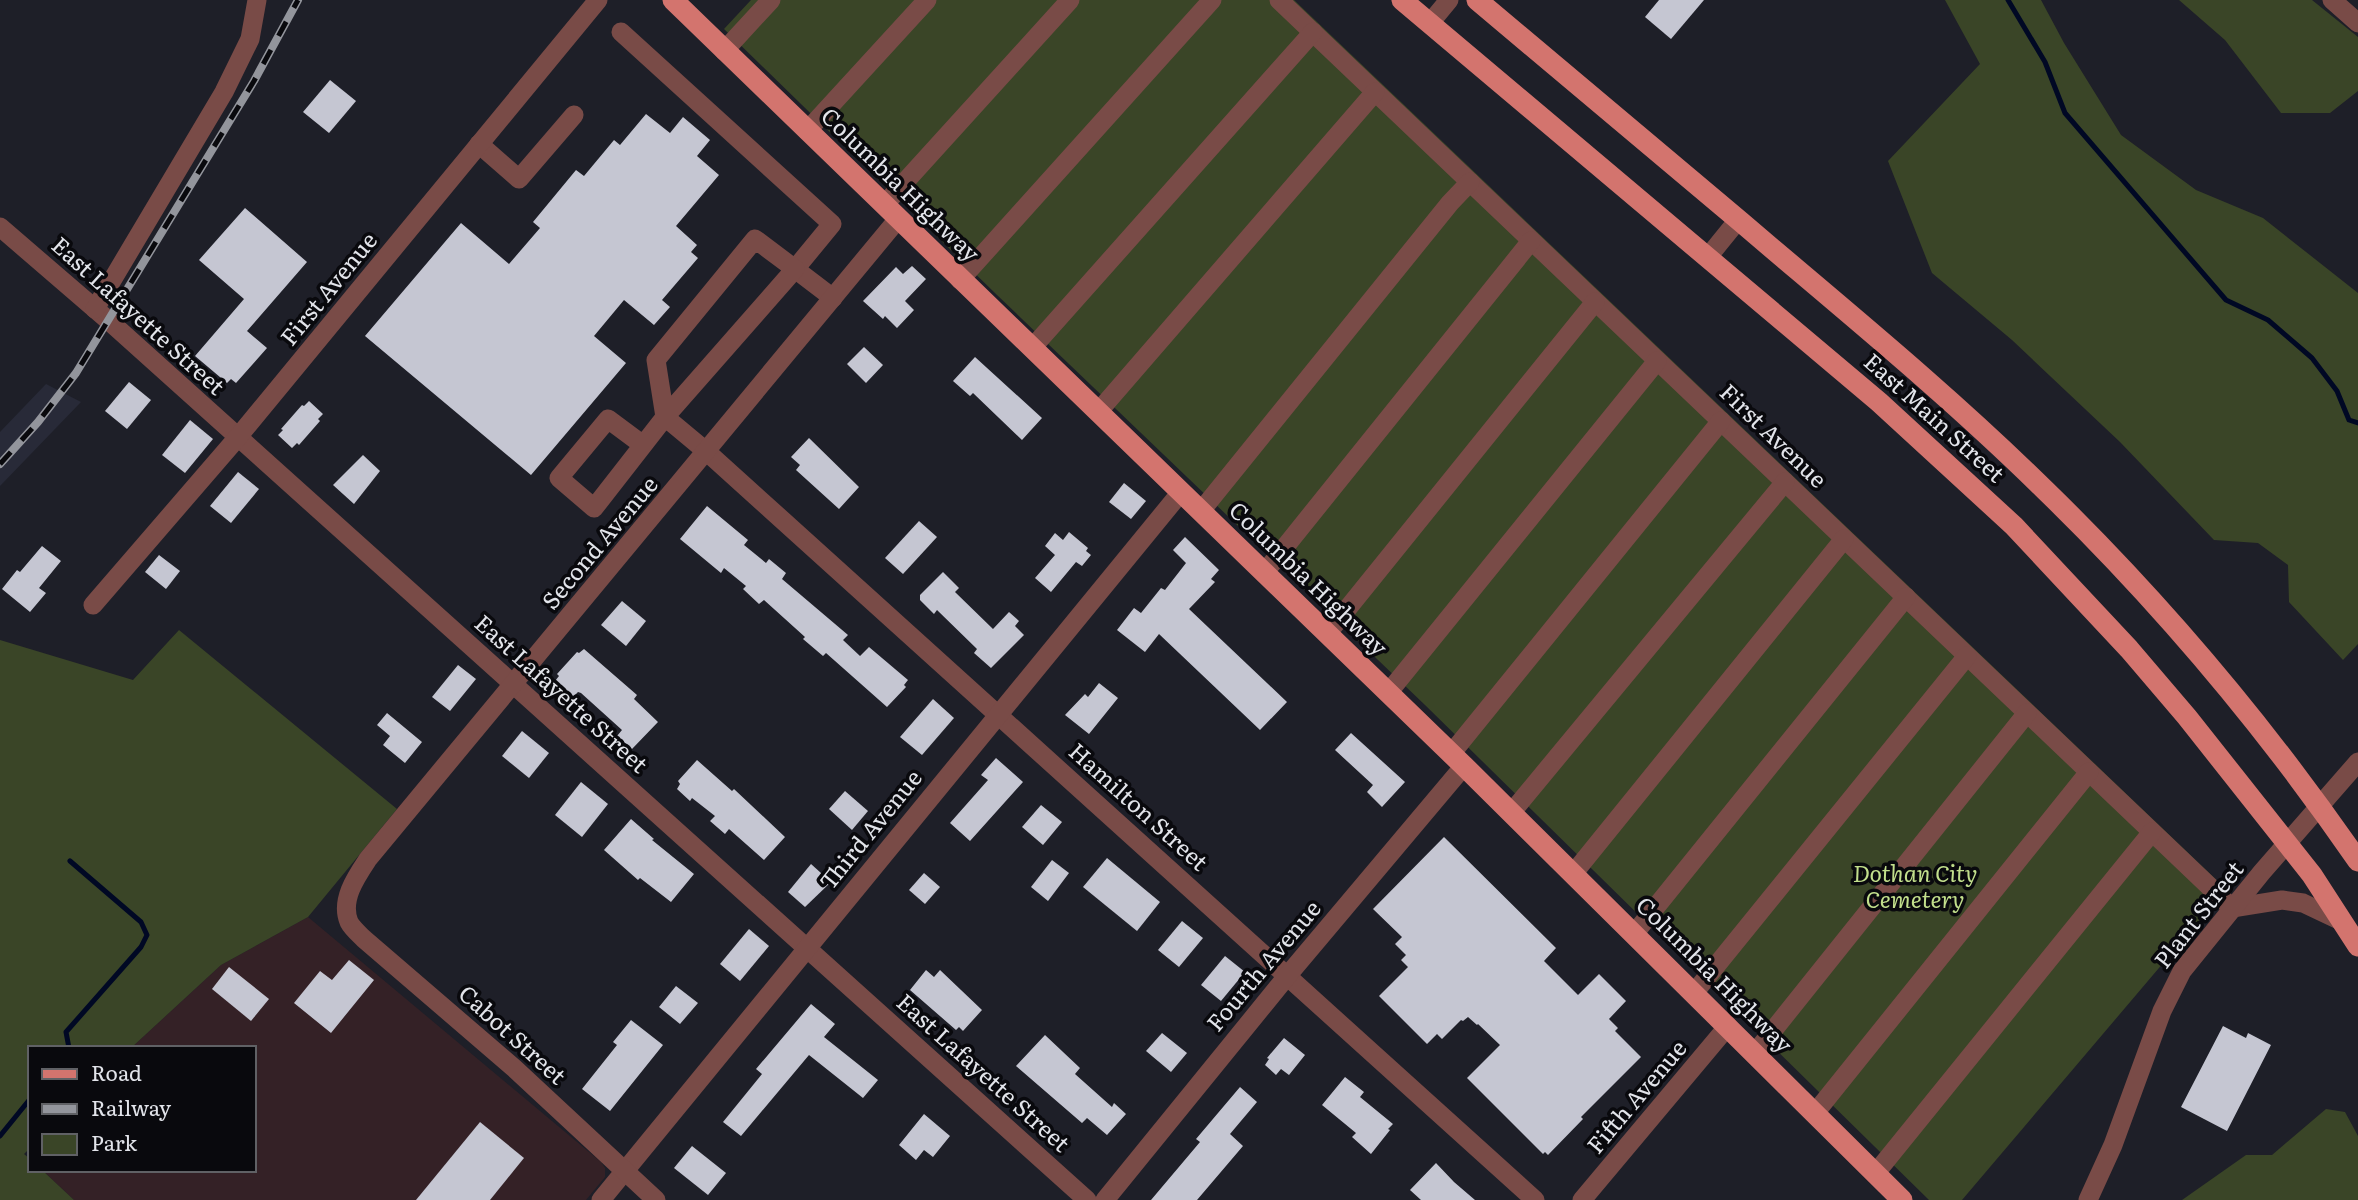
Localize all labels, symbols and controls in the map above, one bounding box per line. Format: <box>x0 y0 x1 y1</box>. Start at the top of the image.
street label: Columbia Highway <box>814 99 989 269</box>
street label: First Avenue <box>271 224 384 352</box>
street label: East Lafayette Street <box>45 227 234 402</box>
street label: East Main Street <box>1857 344 2014 490</box>
street label: First Avenue <box>1713 375 1836 495</box>
street label: Second Avenue <box>532 468 664 616</box>
street label: Columbia Highway <box>1222 493 1397 663</box>
street label: East Lafayette Street <box>468 605 657 780</box>
street label: Hamilton Street <box>1062 734 1217 878</box>
street label: Third Avenue <box>810 761 929 896</box>
street label: Plant Street <box>2145 852 2251 975</box>
park label: Dothan City Cemetery <box>1853 855 1977 915</box>
street label: Columbia Highway <box>1629 888 1802 1060</box>
street label: Fourth Avenue <box>1197 892 1328 1038</box>
street label: Cabot Street <box>452 976 575 1092</box>
street label: East Lafayette Street <box>890 984 1079 1159</box>
street label: Fifth Avenue <box>1578 1031 1693 1160</box>
legend <box>28 1046 256 1172</box>
text: Road <box>91 1056 142 1087</box>
text: Railway <box>91 1091 172 1122</box>
text: Park <box>91 1126 137 1157</box>

